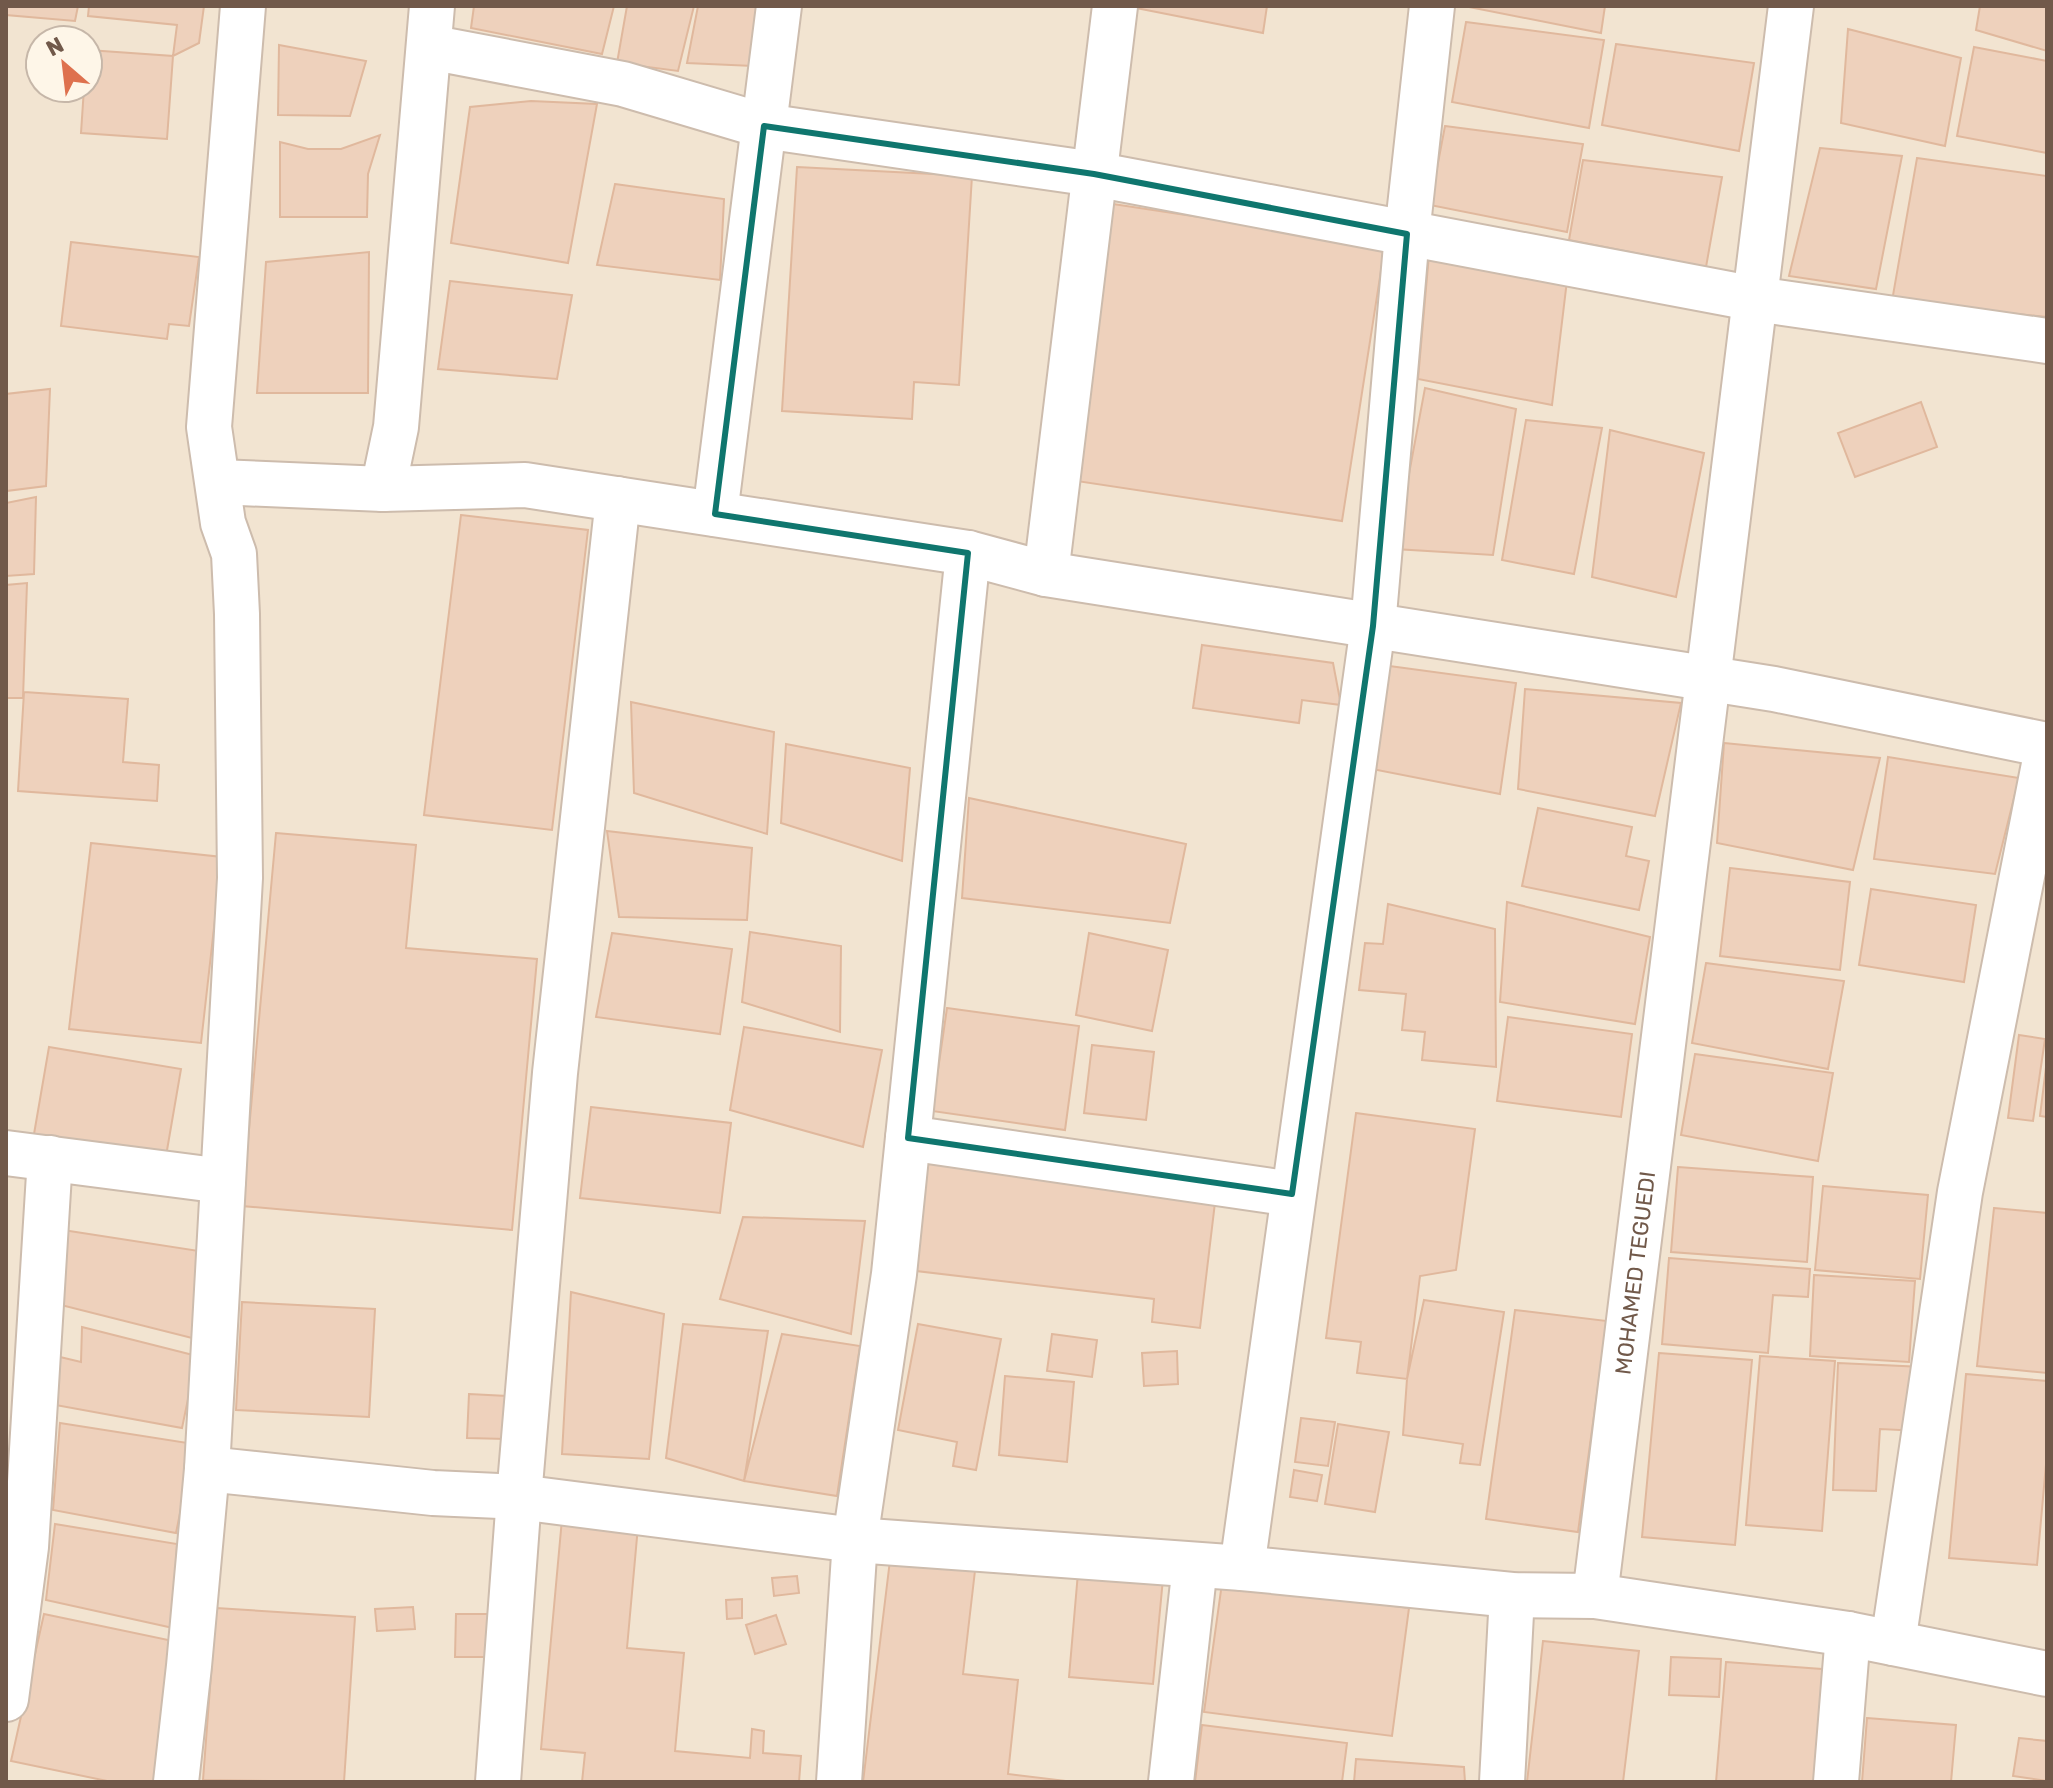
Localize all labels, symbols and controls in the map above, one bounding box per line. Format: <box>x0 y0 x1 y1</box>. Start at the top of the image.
north arrow <box>24 24 104 104</box>
text: N <box>42 31 68 62</box>
street label: MOHAMED TEGUEDI <box>1609 1170 1661 1376</box>

